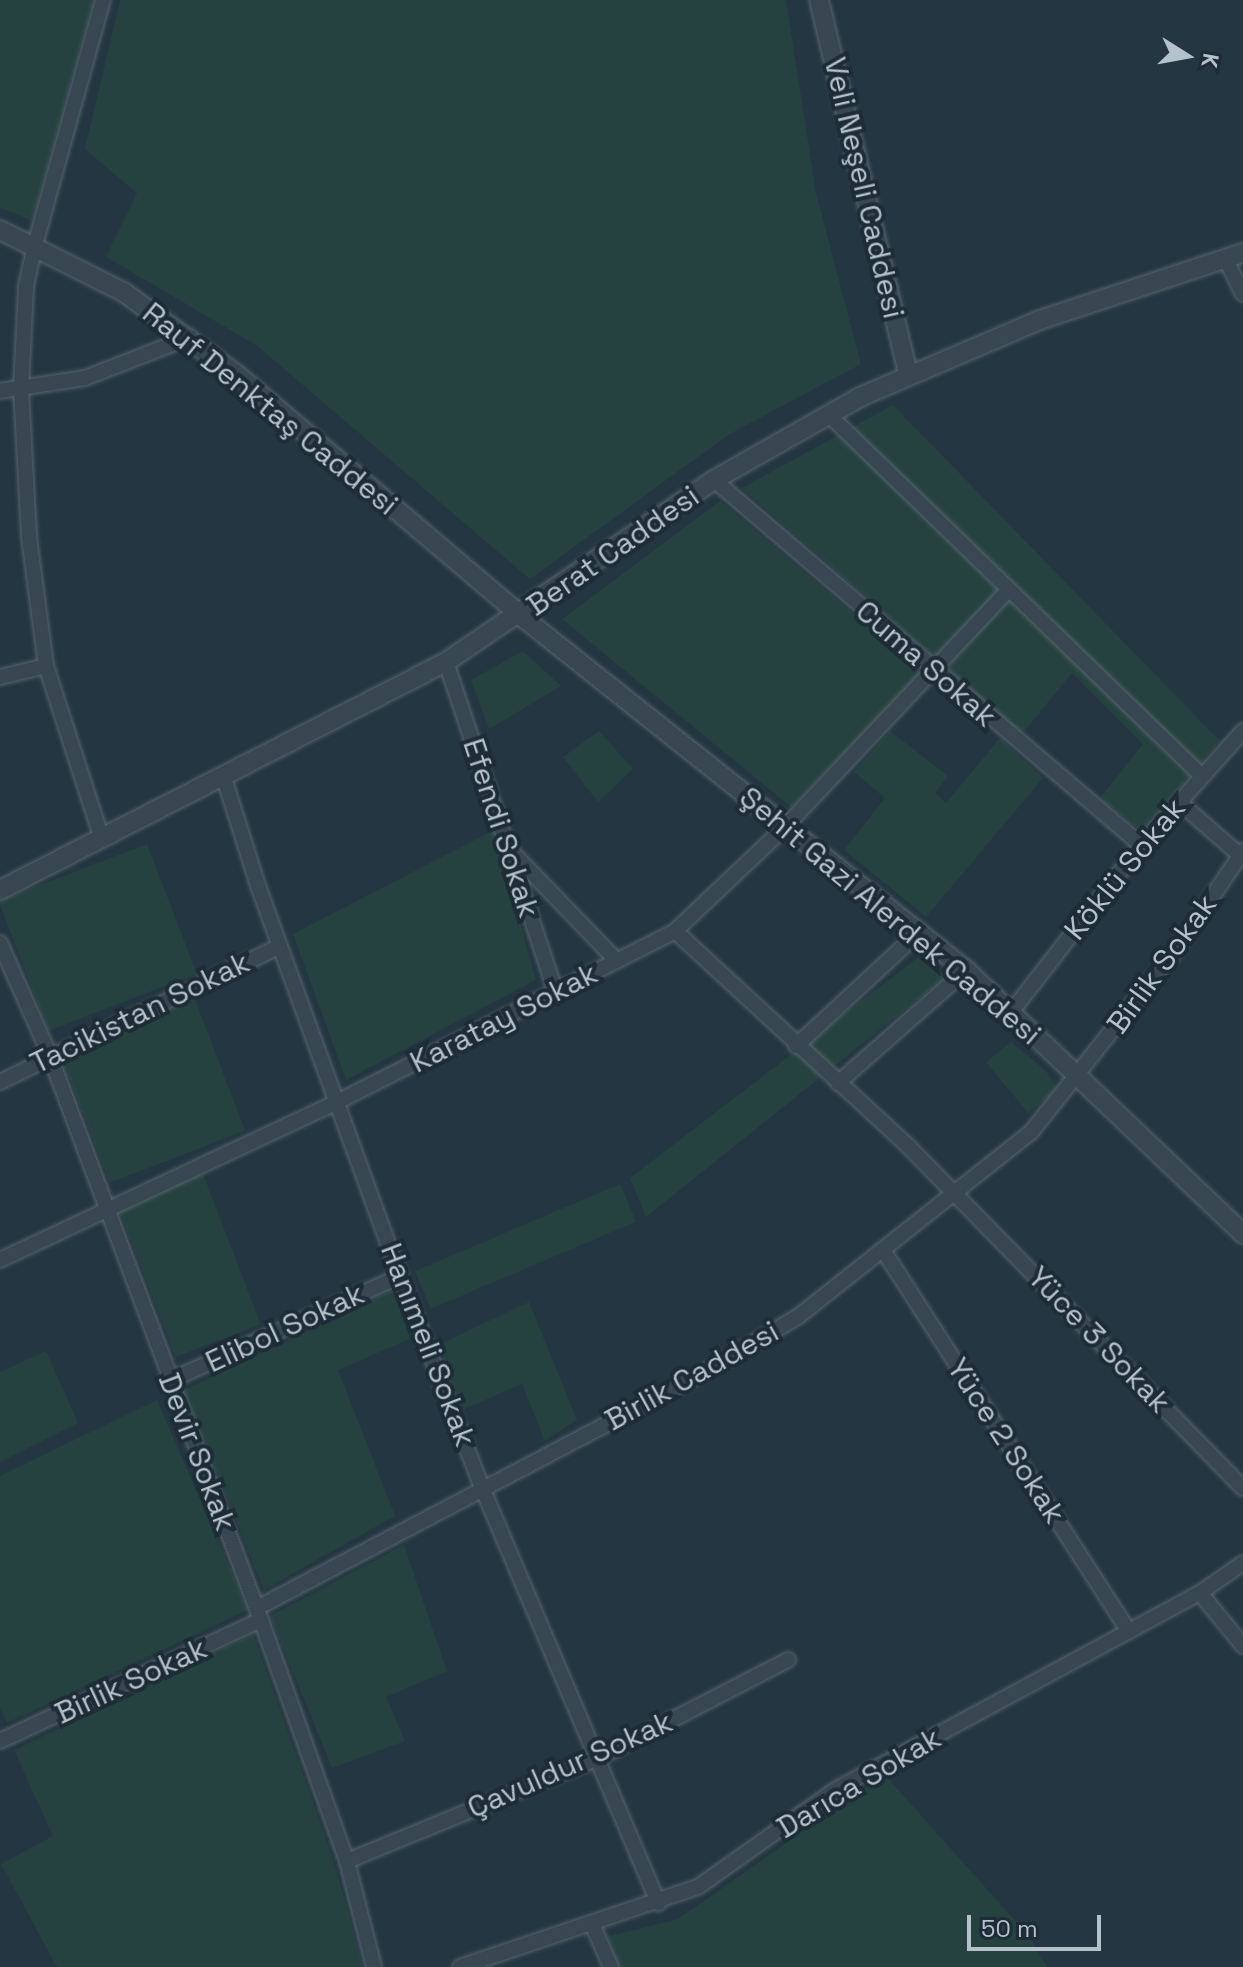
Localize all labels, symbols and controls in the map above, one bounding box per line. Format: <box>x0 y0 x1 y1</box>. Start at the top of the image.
north arrow <box>1147 16 1227 96</box>
text: K <box>1196 51 1226 70</box>
street label: Veli Neşeli Caddesi <box>816 54 912 322</box>
street label: Rauf Denktaş Caddesi <box>135 295 405 523</box>
street label: Berat Caddesi <box>520 478 706 624</box>
street label: Cuma Sokak <box>848 593 1004 735</box>
street label: Efendi Sokak <box>455 734 547 922</box>
street label: Şehit Gazi Alerdek Caddesi <box>732 779 1048 1053</box>
street label: Köklü Sokak <box>1057 791 1193 947</box>
street label: Birlik Sokak <box>1099 887 1225 1041</box>
street label: Tacikistan Sokak <box>25 944 255 1082</box>
street label: Karatay Sokak <box>404 955 604 1081</box>
street label: Hanımeli Sokak <box>373 1238 483 1452</box>
street label: Yüce 3 Sokak <box>1020 1259 1178 1421</box>
street label: Elibol Sokak <box>200 1276 370 1380</box>
street label: Birlik Caddesi <box>599 1314 785 1438</box>
street label: Yüce 2 Sokak <box>939 1352 1073 1530</box>
street label: Devir Sokak <box>151 1368 243 1536</box>
street label: Birlik Sokak <box>49 1630 213 1732</box>
street label: Çavuldur Sokak <box>462 1704 678 1826</box>
street label: Darıca Sokak <box>771 1720 947 1846</box>
scale bar <box>971 1899 1105 1949</box>
text: 50 m <box>981 1913 1038 1944</box>

